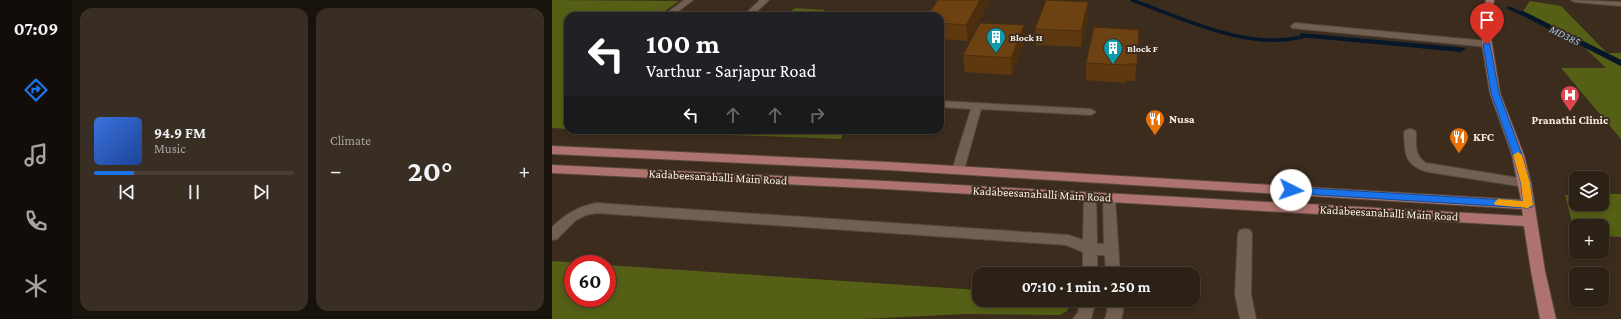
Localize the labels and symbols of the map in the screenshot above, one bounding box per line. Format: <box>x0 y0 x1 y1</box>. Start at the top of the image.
pin <box>1470 3 1504 44</box>
water label: MD385 <box>1547 22 1583 48</box>
building icon: Block H <box>985 26 1007 54</box>
place label: Block H <box>1010 32 1043 43</box>
building icon: Block F <box>1102 37 1124 65</box>
place label: Block F <box>1127 43 1159 54</box>
hospital icon: Pranathi Clinic <box>1559 84 1581 112</box>
restaurant icon: Nusa <box>1144 108 1166 136</box>
place label: Nusa <box>1169 112 1195 126</box>
place label: Pranathi Clinic <box>1532 113 1609 127</box>
restaurant icon: KFC <box>1448 126 1470 154</box>
place label: KFC <box>1473 130 1495 144</box>
street label: Kadabeesanahalli Main Road <box>648 166 788 188</box>
position arrow <box>1270 169 1312 211</box>
street label: Kadabeesanahalli Main Road <box>972 183 1112 205</box>
street label: Kadabeesanahalli Main Road <box>1319 202 1459 224</box>
speed limit sign: 60 <box>564 255 616 307</box>

